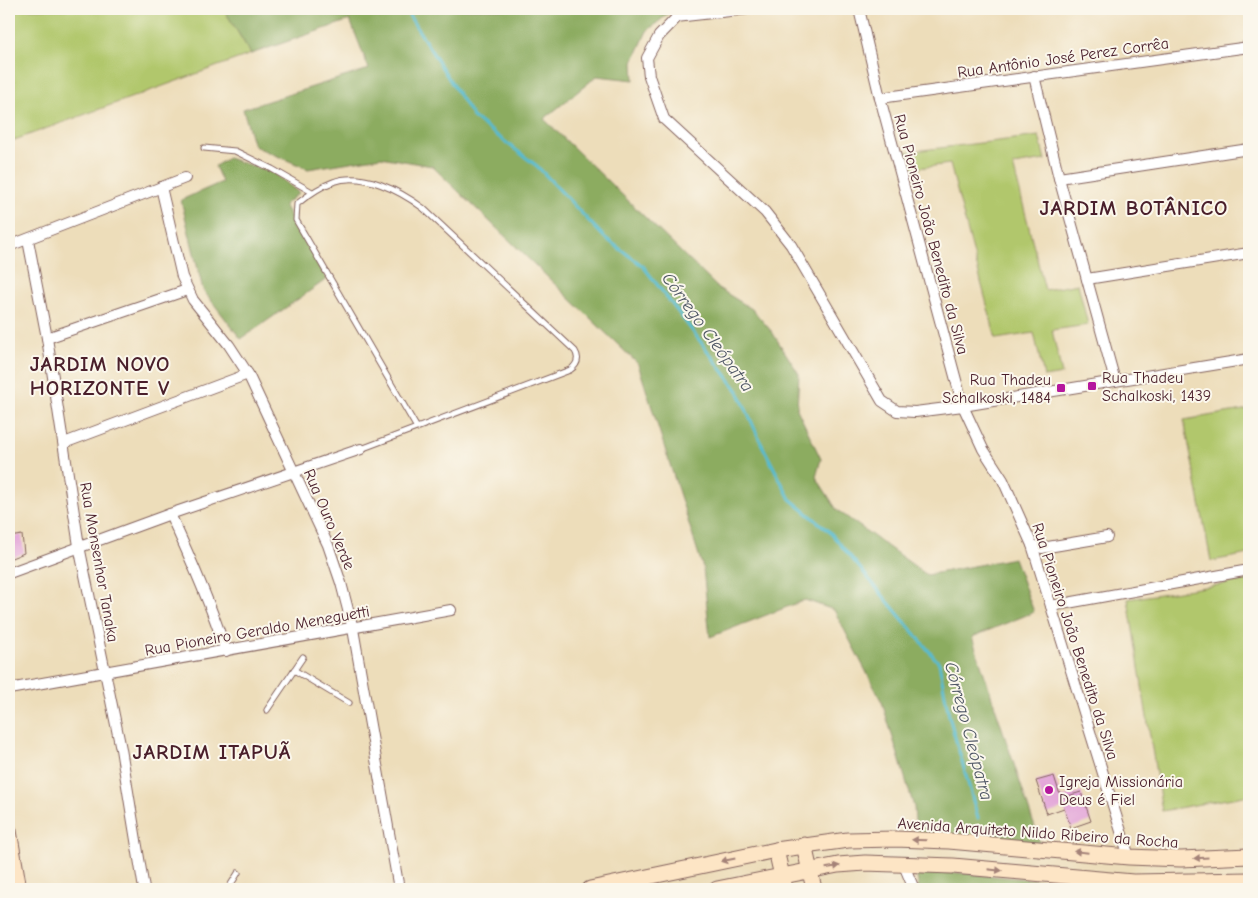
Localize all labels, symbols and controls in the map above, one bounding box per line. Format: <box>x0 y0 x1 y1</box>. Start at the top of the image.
street label: Rua Antônio José Perez Corrêa <box>956 34 1170 82</box>
street label: Rua Pioneiro João Benedito da Silva <box>890 112 972 356</box>
district label: JARDIM BOTÂNICO <box>1039 196 1229 220</box>
water label: Córrego Cleópatra <box>657 269 758 396</box>
district label: JARDIM NOVO HORIZONTE V <box>30 352 170 400</box>
place label: Rua Thadeu Schalkoski, 1439 <box>1102 369 1211 405</box>
place label: Rua Thadeu Schalkoski, 1484 <box>942 371 1051 407</box>
marker: Rua Thadeu Schalkoski, 1439 <box>1086 380 1098 392</box>
marker: Rua Thadeu Schalkoski, 1484 <box>1055 382 1067 394</box>
street label: Rua Ouro Verde <box>300 466 358 572</box>
street label: Rua Monsenhor Tanaka <box>76 481 122 644</box>
street label: Rua Pioneiro João Benedito da Silva <box>1028 521 1122 762</box>
street label: Rua Pioneiro Geraldo Meneguetti <box>143 602 371 660</box>
water label: Córrego Cleópatra <box>940 660 997 803</box>
district label: JARDIM ITAPUÃ <box>133 740 291 764</box>
place label: Igreja Missionária Deus é Fiel <box>1059 773 1183 809</box>
marker: Igreja Missionária Deus é Fiel <box>1043 784 1055 796</box>
street label: Avenida Arquiteto Nildo Ribeiro da Rocha <box>897 814 1179 852</box>
one-way arrow <box>910 836 926 844</box>
one-way arrow <box>1072 848 1088 856</box>
one-way arrow <box>1192 855 1208 863</box>
one-way arrow <box>721 856 736 864</box>
one-way arrow <box>826 862 842 870</box>
one-way arrow <box>988 866 1004 874</box>

